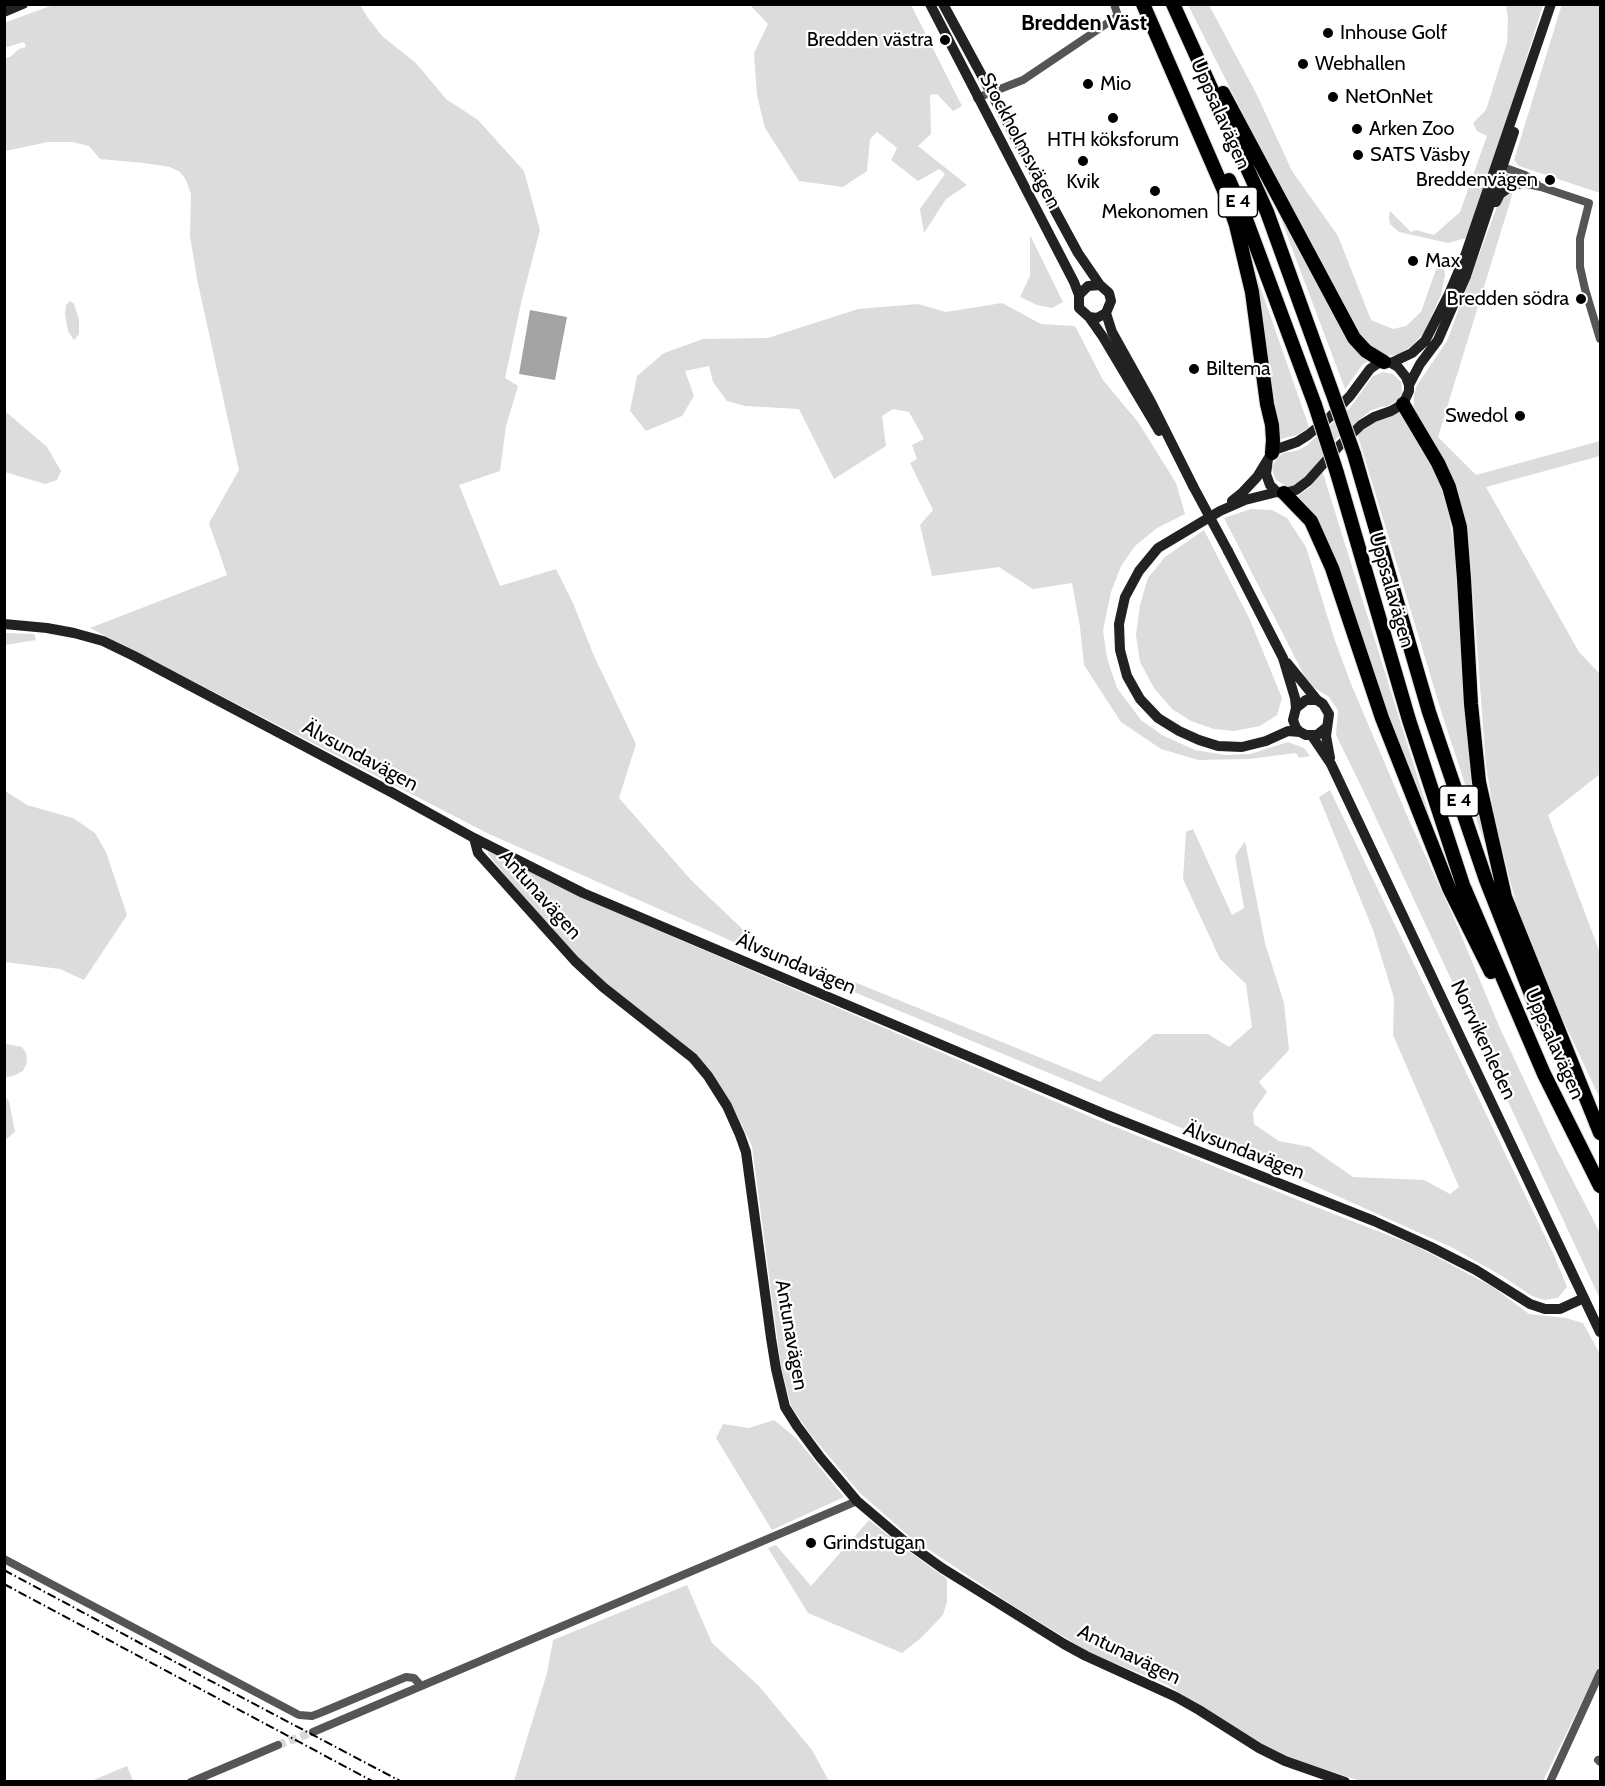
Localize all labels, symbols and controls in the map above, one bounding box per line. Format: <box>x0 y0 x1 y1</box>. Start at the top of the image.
district label: Bredden Väst <box>1021 11 1147 37</box>
place label: Inhouse Golf <box>1340 21 1447 45</box>
marker: Inhouse Golf <box>1321 26 1335 40</box>
place label: Bredden västra <box>807 28 933 52</box>
marker: Bredden västra <box>938 33 952 47</box>
place label: Webhallen <box>1315 52 1406 76</box>
street label: Uppsalavägen <box>1185 55 1255 173</box>
marker: Webhallen <box>1296 57 1310 71</box>
street label: Stockholmsvägen <box>974 69 1066 213</box>
place label: Mio <box>1100 72 1131 96</box>
marker: Mio <box>1081 77 1095 91</box>
place label: NetOnNet <box>1345 85 1433 109</box>
marker: NetOnNet <box>1326 90 1340 104</box>
marker: HTH köksforum <box>1106 111 1120 125</box>
place label: Arken Zoo <box>1369 117 1454 141</box>
marker: Arken Zoo <box>1350 122 1364 136</box>
place label: HTH köksforum <box>1047 128 1179 152</box>
place label: SATS Väsby <box>1370 143 1470 167</box>
marker: SATS Väsby <box>1351 148 1365 162</box>
marker: Kvik <box>1076 154 1090 168</box>
place label: Breddenvägen <box>1416 168 1538 192</box>
place label: Kvik <box>1066 170 1100 194</box>
marker: Breddenvägen <box>1543 173 1557 187</box>
marker: Mekonomen <box>1148 184 1162 198</box>
road number: E 4 <box>1218 187 1258 217</box>
place label: Mekonomen <box>1102 200 1208 224</box>
place label: Max <box>1425 249 1460 273</box>
marker: Max <box>1406 254 1420 268</box>
place label: Bredden södra <box>1447 287 1569 311</box>
marker: Bredden södra <box>1574 292 1588 306</box>
place label: Biltema <box>1206 357 1271 381</box>
marker: Biltema <box>1187 362 1201 376</box>
place label: Swedol <box>1445 404 1508 428</box>
marker: Swedol <box>1513 409 1527 423</box>
street label: Uppsalavägen <box>1363 530 1419 650</box>
street label: Älvsundavägen <box>298 715 422 797</box>
road number: E 4 <box>1440 786 1478 816</box>
street label: Antunavägen <box>494 845 586 945</box>
street label: Älvsundavägen <box>733 928 859 1000</box>
street label: Norrvikenleden <box>1445 977 1521 1103</box>
street label: Uppsalavägen <box>1519 985 1589 1103</box>
street label: Älvsundavägen <box>1180 1117 1308 1185</box>
street label: Antunavägen <box>769 1278 813 1392</box>
place label: Grindstugan <box>823 1531 925 1555</box>
marker: Grindstugan <box>804 1536 818 1550</box>
street label: Antunavägen <box>1074 1620 1184 1690</box>

